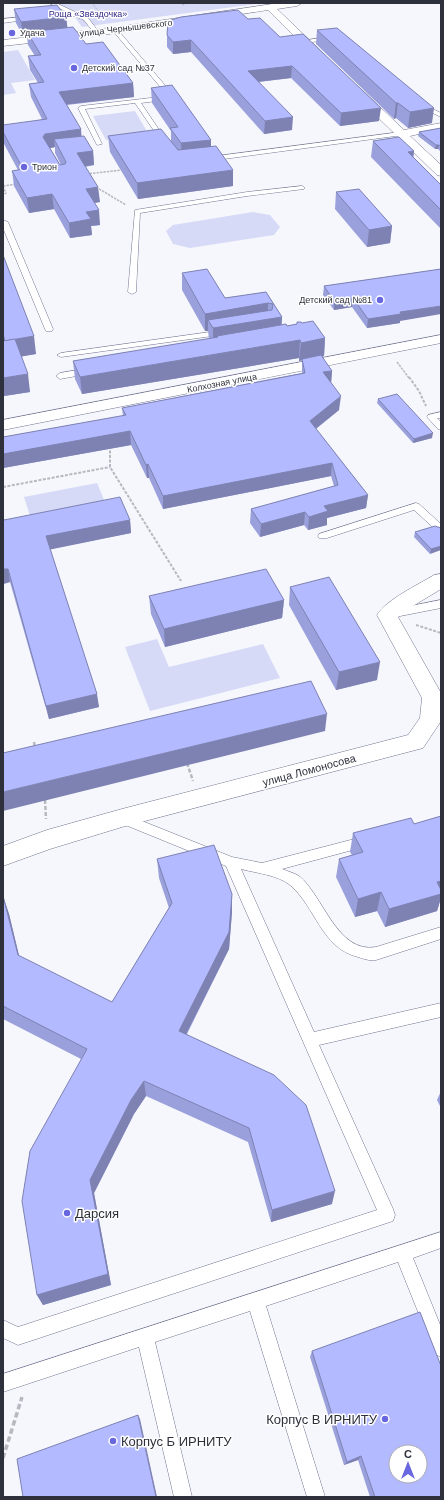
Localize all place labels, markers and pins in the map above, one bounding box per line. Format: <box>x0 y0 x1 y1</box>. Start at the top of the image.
marker: Удача <box>7 28 17 38</box>
place label: Удача <box>20 28 45 38</box>
marker: Детский сад №37 <box>69 63 79 73</box>
place label: Детский сад №37 <box>82 63 155 73</box>
marker: Трион <box>19 162 29 172</box>
place label: Трион <box>32 162 57 172</box>
place label: Детский сад №81 <box>299 295 372 305</box>
marker: Детский сад №81 <box>375 295 385 305</box>
place label: Дарсия <box>75 1206 119 1221</box>
marker: Дарсия <box>62 1208 72 1218</box>
place label: Корпус В ИРНИТУ <box>266 1412 378 1427</box>
marker: Корпус В ИРНИТУ <box>380 1414 390 1424</box>
place label: Корпус Б ИРНИТУ <box>121 1434 232 1449</box>
marker: Корпус Б ИРНИТУ <box>108 1436 118 1446</box>

